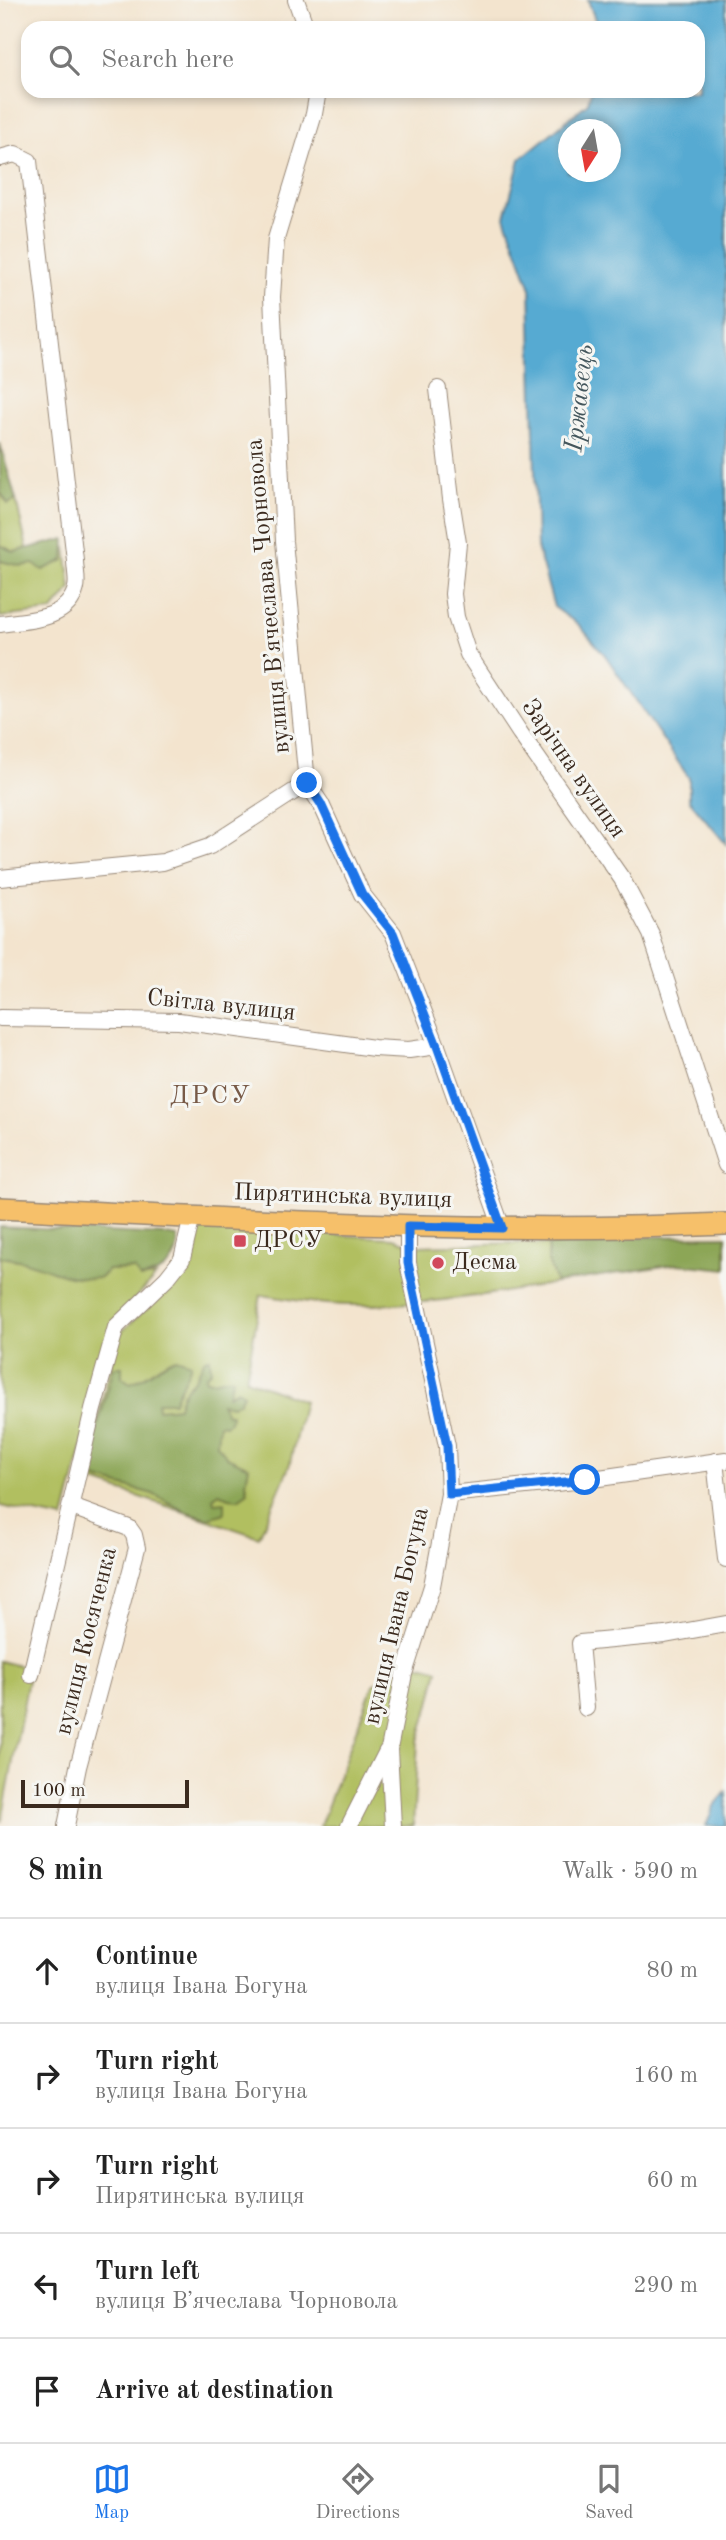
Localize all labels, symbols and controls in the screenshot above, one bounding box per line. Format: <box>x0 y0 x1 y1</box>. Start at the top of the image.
search box <box>21 21 705 98</box>
icon: search <box>45 41 83 79</box>
text: Search here <box>101 47 234 73</box>
north arrow <box>558 119 621 182</box>
water label: Іржавець <box>561 343 599 454</box>
street label: вулиця Вʼячеслава Чорновола <box>243 437 295 754</box>
street label: Зарічна вулиця <box>516 695 630 843</box>
route end <box>291 767 322 798</box>
street label: Світла вулиця <box>146 986 296 1026</box>
district label: ДРСУ <box>170 1083 252 1109</box>
street label: Пирятинська вулиця <box>233 1181 453 1213</box>
place label: ДРСУ <box>254 1229 323 1253</box>
marker: ДРСУ <box>232 1233 248 1249</box>
place label: Десма <box>452 1251 517 1275</box>
marker: Десма <box>430 1255 446 1271</box>
route start <box>569 1464 600 1495</box>
street label: вулиця Івана Богуна <box>360 1505 434 1727</box>
street label: вулиця Косяченка <box>52 1544 122 1737</box>
scale bar <box>21 1777 189 1809</box>
text: 100 m <box>32 1782 85 1801</box>
text: 8 min <box>28 1856 103 1886</box>
text: Walk · 590 m <box>562 1860 698 1883</box>
text: Continue <box>95 1944 198 1970</box>
icon: ahead <box>28 1952 66 1990</box>
text: 80 m <box>647 1959 698 1982</box>
text: вулиця Івана Богуна <box>95 1975 308 1998</box>
text: Turn right <box>95 2049 218 2075</box>
icon: right <box>28 2057 66 2095</box>
text: 160 m <box>633 2064 698 2087</box>
text: вулиця Івана Богуна <box>95 2080 308 2103</box>
text: Turn right <box>95 2154 218 2180</box>
icon: right <box>28 2162 66 2200</box>
text: 60 m <box>647 2169 698 2192</box>
text: Пирятинська вулиця <box>95 2185 305 2208</box>
text: Turn left <box>95 2259 200 2285</box>
icon: left <box>28 2267 66 2305</box>
text: 290 m <box>633 2274 698 2297</box>
text: вулиця Вʼячеслава Чорновола <box>95 2290 398 2313</box>
icon: arrive <box>28 2372 66 2410</box>
text: Arrive at destination <box>95 2378 334 2404</box>
tab: Map <box>93 2460 131 2525</box>
tab: Directions <box>316 2460 400 2525</box>
tab: Saved <box>585 2460 633 2525</box>

